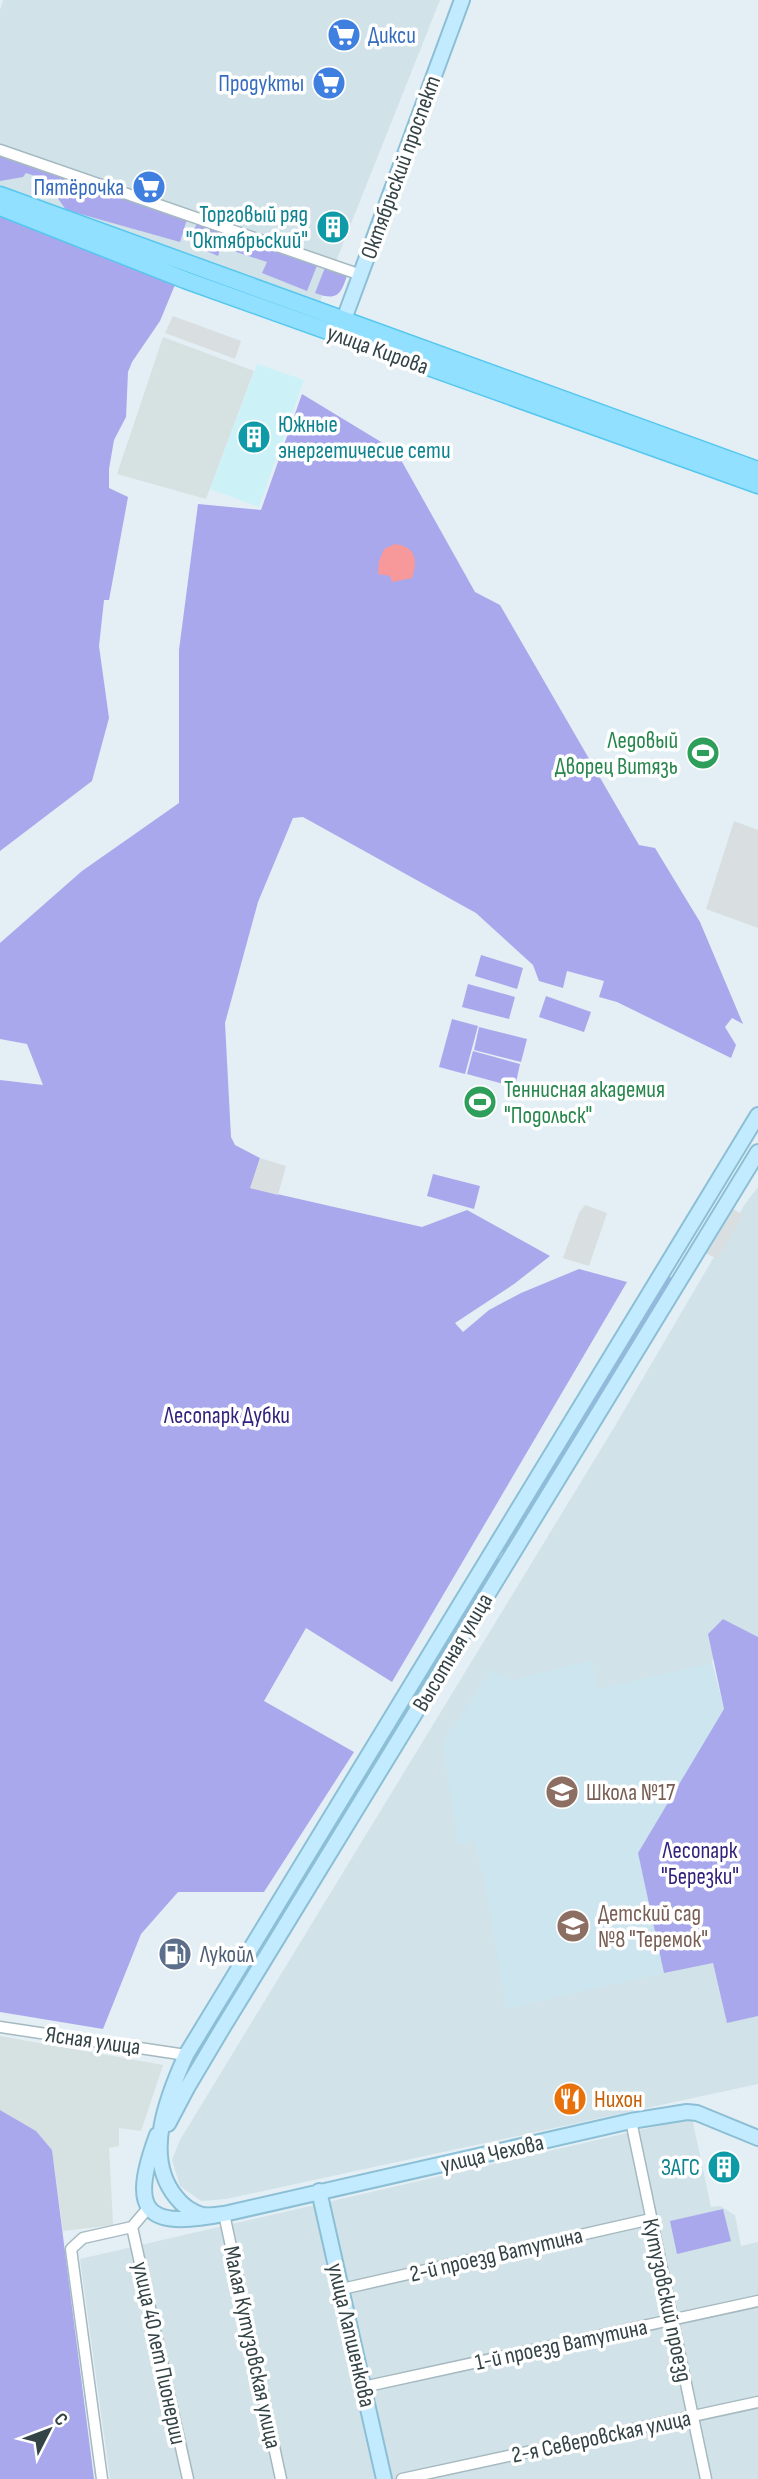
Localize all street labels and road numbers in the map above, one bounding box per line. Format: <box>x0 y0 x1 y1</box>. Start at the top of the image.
street label: Октябрьский проспект <box>355 72 447 263</box>
street label: улица Кирова <box>323 319 432 381</box>
street label: Высотная улица <box>407 1588 499 1717</box>
street label: Ясная улица <box>44 2020 142 2062</box>
street label: улица Чехова <box>438 2129 547 2179</box>
street label: Кутузовский проезд <box>636 2216 698 2385</box>
street label: 2-й проезд Ватутина <box>407 2221 585 2288</box>
street label: Малая Кутузовская улица <box>217 2243 287 2451</box>
street label: улица 40 лет Пионерии <box>126 2259 192 2447</box>
street label: улица Лапшенкова <box>321 2260 381 2410</box>
street label: 1-й проезд Ватутина <box>473 2313 650 2377</box>
street label: 2-я Северовская улица <box>509 2404 693 2470</box>

